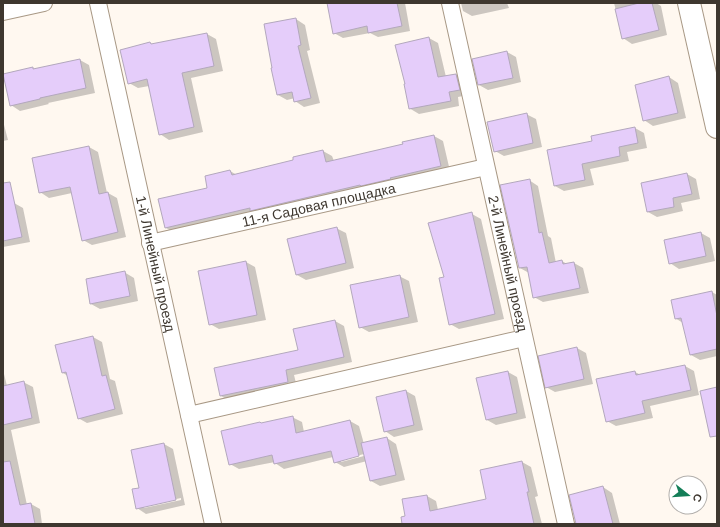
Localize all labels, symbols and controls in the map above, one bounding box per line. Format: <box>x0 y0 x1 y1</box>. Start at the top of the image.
street label: 11-я Садовая площадка <box>241 180 397 230</box>
street label: 1-й Линейный проезд <box>133 194 178 333</box>
street label: 2-й Линейный проезд <box>485 194 531 333</box>
north arrow <box>668 475 708 515</box>
text: С <box>691 492 704 504</box>

